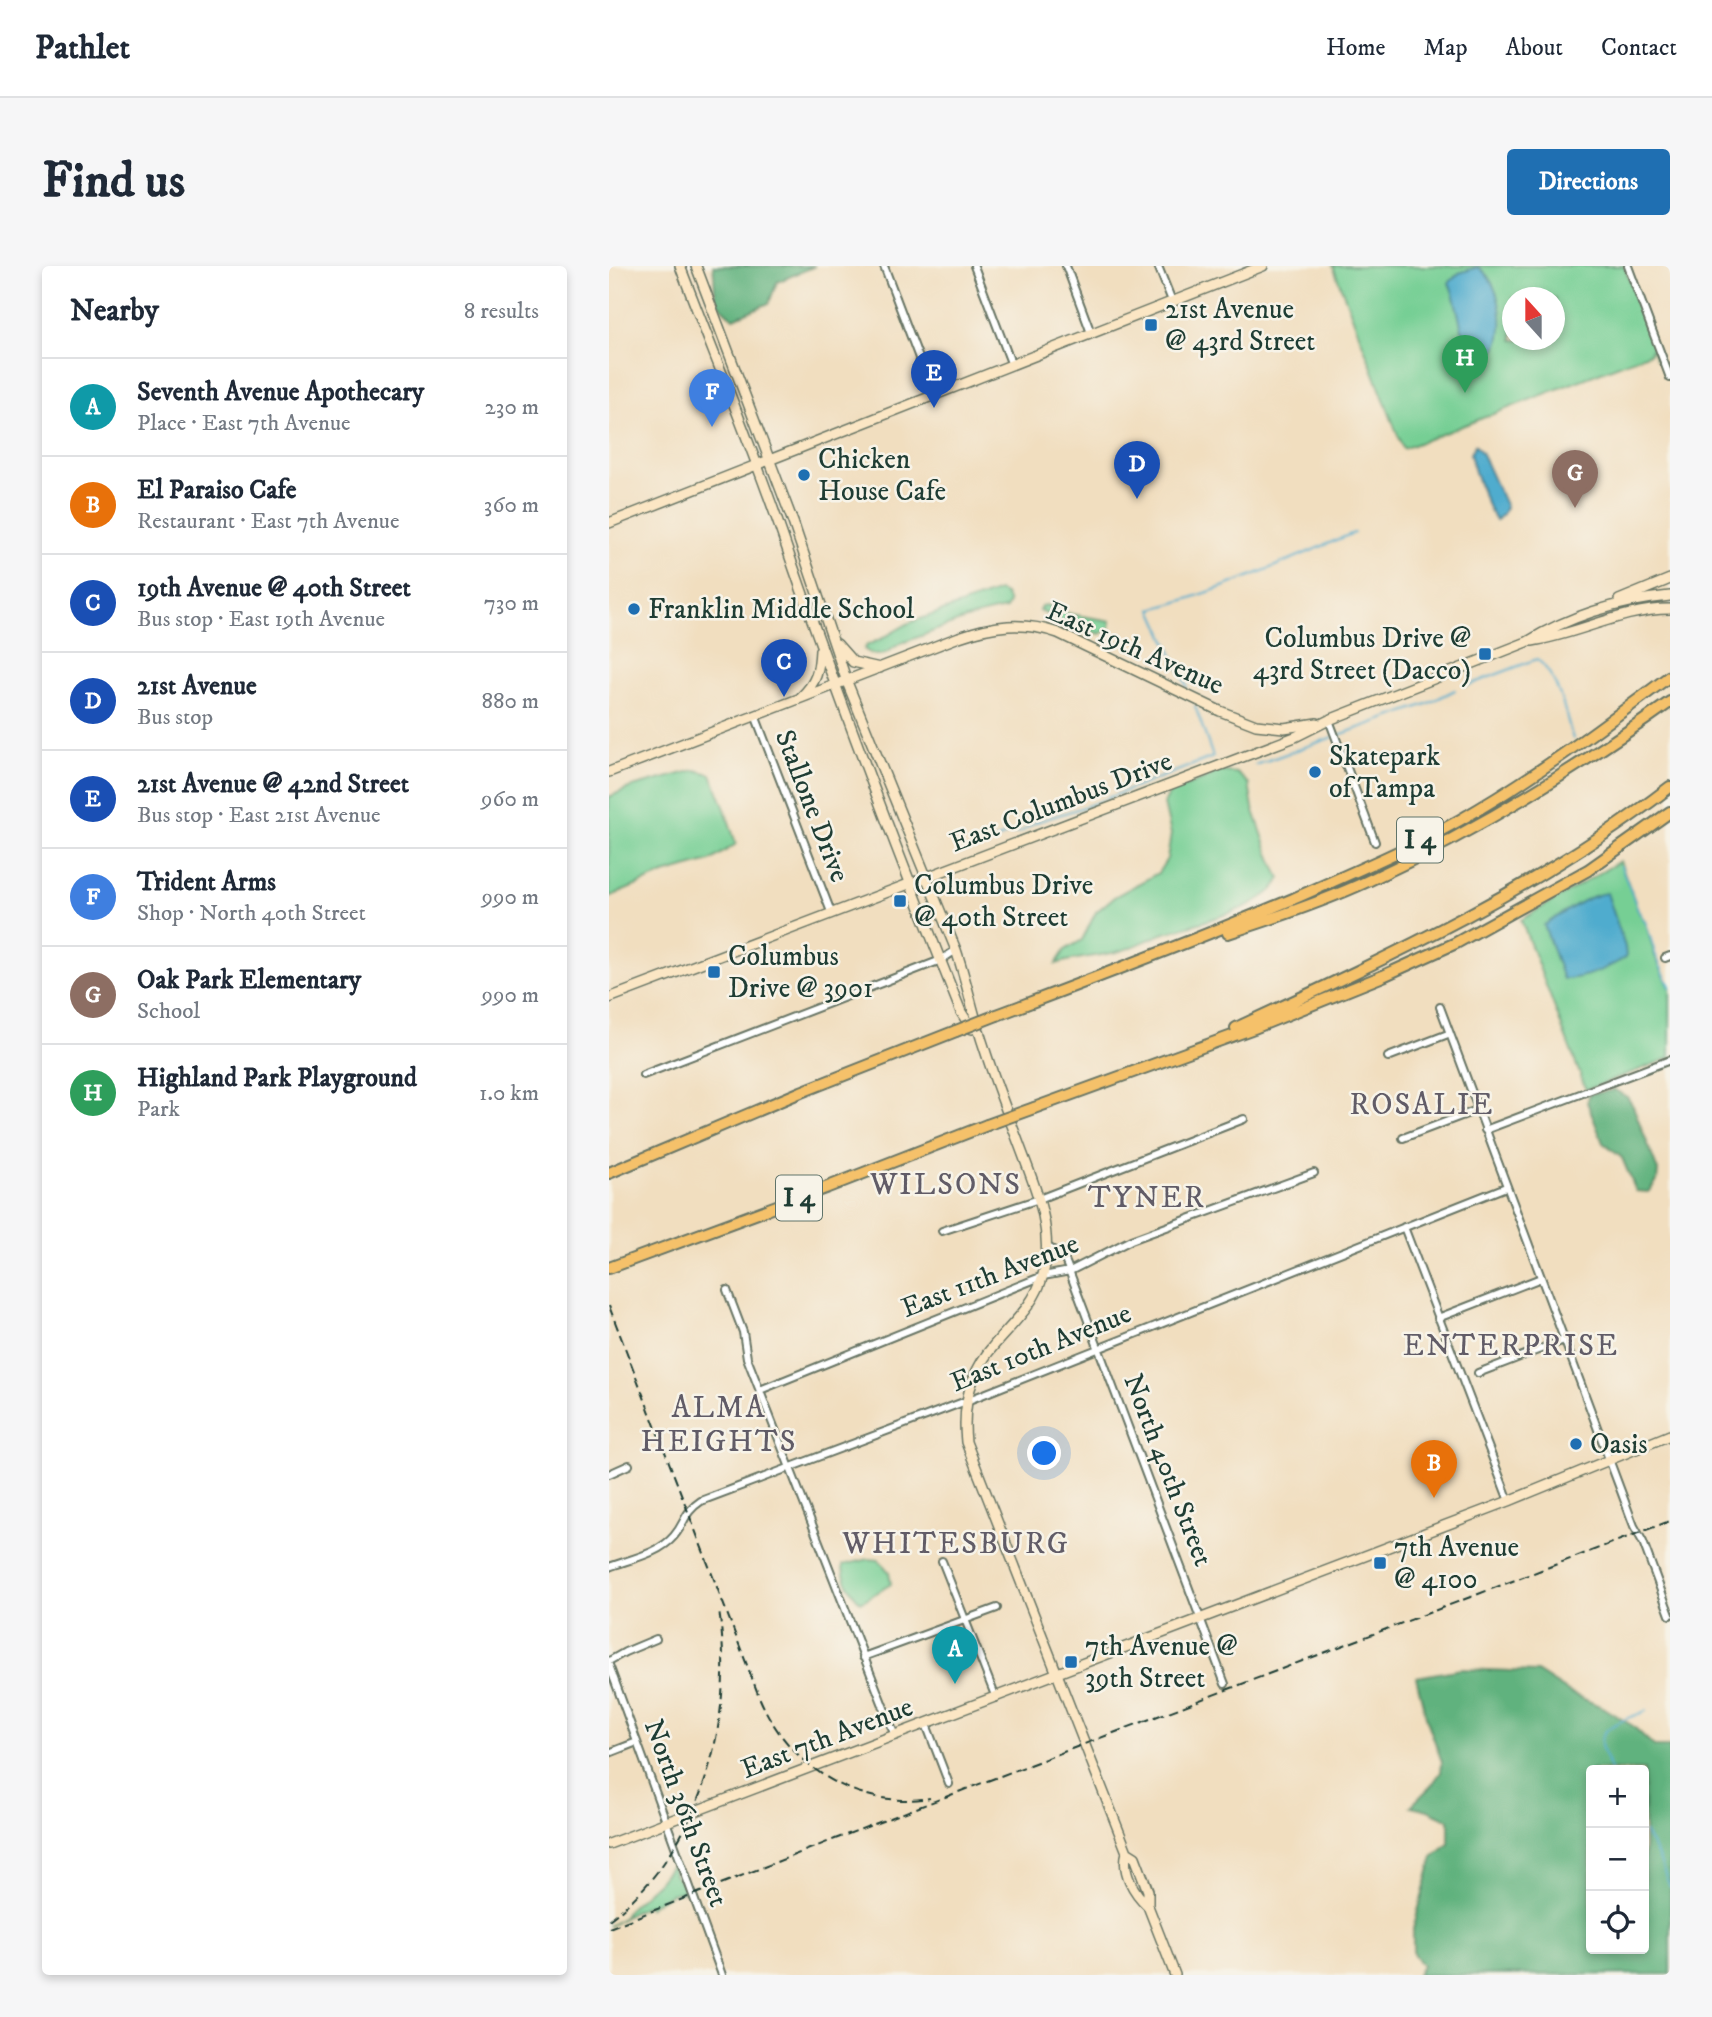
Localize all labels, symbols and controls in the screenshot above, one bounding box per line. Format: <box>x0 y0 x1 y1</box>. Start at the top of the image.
text: Pathlet <box>35 28 130 69</box>
text: Home <box>1326 33 1385 63</box>
text: Map <box>1423 33 1468 63</box>
text: About <box>1506 33 1563 63</box>
text: Contact <box>1601 33 1677 63</box>
button: Directions <box>1507 149 1670 215</box>
text: Find us <box>42 151 185 213</box>
north arrow <box>1502 287 1565 350</box>
place label: 21st Avenue @ 43rd Street <box>1165 292 1315 359</box>
text: Nearby <box>70 293 159 330</box>
text: 8 results <box>464 297 539 326</box>
marker: 21st Avenue @ 43rd Street <box>1143 317 1159 333</box>
pin: H <box>1442 335 1488 393</box>
pin: E <box>911 350 957 408</box>
pin: F <box>689 369 735 427</box>
text: Seventh Avenue Apothecary <box>137 376 424 409</box>
text: A <box>86 393 100 422</box>
text: 230 m <box>485 393 539 422</box>
text: Place · East 7th Avenue <box>137 409 351 438</box>
pin: D <box>1114 441 1160 499</box>
place label: Chicken House Cafe <box>818 442 946 509</box>
pin: G <box>1552 450 1598 508</box>
marker: Chicken House Cafe <box>796 467 812 483</box>
text: El Paraiso Cafe <box>137 474 297 507</box>
text: B <box>86 491 100 520</box>
text: 360 m <box>484 491 539 520</box>
text: Restaurant · East 7th Avenue <box>137 507 399 536</box>
text: 19th Avenue @ 40th Street <box>137 572 411 605</box>
text: C <box>85 589 101 618</box>
text: 730 m <box>484 589 539 618</box>
place label: Franklin Middle School <box>648 592 915 627</box>
street label: East 19th Avenue <box>1041 593 1229 703</box>
marker: Franklin Middle School <box>626 601 642 617</box>
text: Bus stop · East 19th Avenue <box>137 605 385 634</box>
place label: Columbus Drive @ 43rd Street (Dacco) <box>1253 621 1471 688</box>
pin: C <box>761 639 807 697</box>
marker: Columbus Drive @ 43rd Street (Dacco) <box>1477 646 1493 662</box>
text: 21st Avenue <box>137 670 257 703</box>
text: D <box>84 687 102 716</box>
text: 880 m <box>481 687 539 716</box>
text: Bus stop <box>137 703 213 732</box>
street label: Stallone Drive <box>767 725 857 887</box>
place label: Skatepark of Tampa <box>1329 739 1440 806</box>
street label: East Columbus Drive <box>945 744 1177 860</box>
marker: Skatepark of Tampa <box>1307 764 1323 780</box>
text: 21st Avenue @ 42nd Street <box>137 768 409 801</box>
text: E <box>85 785 101 814</box>
text: 960 m <box>481 785 539 814</box>
text: Bus stop · East 21st Avenue <box>137 801 381 830</box>
road number: I 4 <box>1397 818 1443 862</box>
text: Trident Arms <box>137 866 276 899</box>
place label: Columbus Drive @ 40th Street <box>914 868 1093 935</box>
text: F <box>86 883 100 912</box>
text: 990 m <box>481 883 539 912</box>
marker: Columbus Drive @ 40th Street <box>892 893 908 909</box>
text: Shop · North 40th Street <box>137 899 366 928</box>
place label: Columbus Drive @ 3901 <box>728 939 873 1006</box>
text: Oak Park Elementary <box>137 964 361 997</box>
marker: Columbus Drive @ 3901 <box>706 964 722 980</box>
text: G <box>85 981 101 1010</box>
text: 990 m <box>481 981 539 1010</box>
text: School <box>137 997 200 1026</box>
text: Highland Park Playground <box>137 1062 417 1095</box>
text: H <box>83 1079 103 1108</box>
text: 1.0 km <box>479 1079 539 1108</box>
district label: ROSALIE <box>1349 1087 1495 1124</box>
text: Park <box>137 1095 180 1124</box>
district label: WILSONS <box>869 1167 1022 1204</box>
road number: I 4 <box>776 1175 822 1220</box>
district label: TYNER <box>1088 1180 1206 1217</box>
street label: East 11th Avenue <box>896 1226 1084 1326</box>
street label: East 10th Avenue <box>946 1296 1136 1400</box>
district label: ENTERPRISE <box>1403 1328 1619 1365</box>
street label: North 40th Street <box>1115 1369 1221 1571</box>
district label: ALMA HEIGHTS <box>640 1390 798 1461</box>
place label: Oasis <box>1590 1427 1648 1462</box>
your location <box>1027 1436 1061 1470</box>
marker: Oasis <box>1568 1436 1584 1452</box>
pin: B <box>1411 1440 1457 1498</box>
district label: WHITESBURG <box>841 1526 1070 1563</box>
place label: 7th Avenue @ 4100 <box>1394 1530 1519 1597</box>
marker: 7th Avenue @ 4100 <box>1372 1555 1388 1571</box>
pin: A <box>932 1626 978 1684</box>
place label: 7th Avenue @ 39th Street <box>1085 1629 1237 1696</box>
marker: 7th Avenue @ 39th Street <box>1063 1654 1079 1670</box>
street label: East 7th Avenue <box>736 1689 918 1787</box>
street label: North 36th Street <box>636 1714 736 1912</box>
map controls <box>1586 1765 1649 1954</box>
button: + <box>1586 1765 1649 1828</box>
button: − <box>1586 1828 1649 1891</box>
button: locate <box>1586 1891 1649 1954</box>

